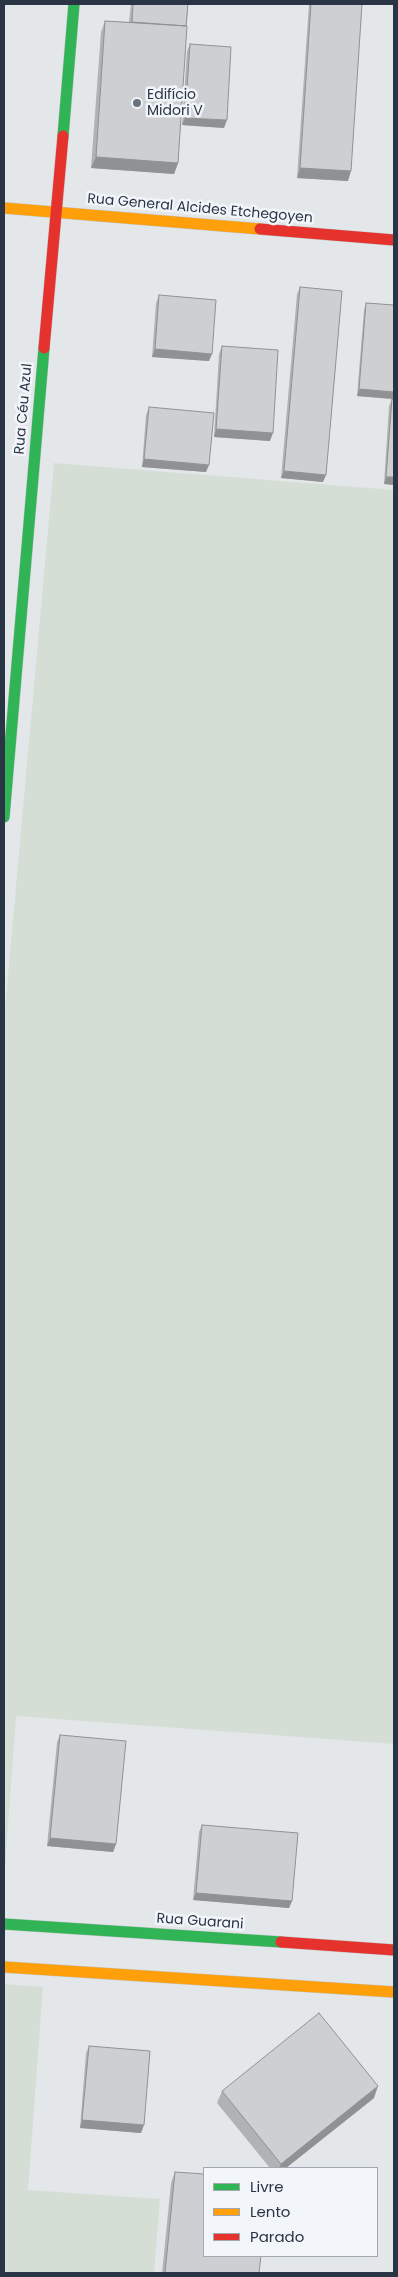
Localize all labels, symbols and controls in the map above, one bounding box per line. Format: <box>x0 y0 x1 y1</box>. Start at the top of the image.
place label: Edifício Midori V <box>147 87 203 120</box>
marker: Edifício Midori V <box>131 97 143 109</box>
street label: Rua General Alcides Etchegoyen <box>87 191 313 227</box>
street label: Rua Céu Azul <box>12 363 36 455</box>
street label: Rua Guarani <box>156 1911 244 1933</box>
legend <box>203 2167 378 2257</box>
text: Livre <box>250 2176 283 2197</box>
text: Lento <box>250 2201 290 2222</box>
text: Parado <box>250 2226 304 2247</box>

